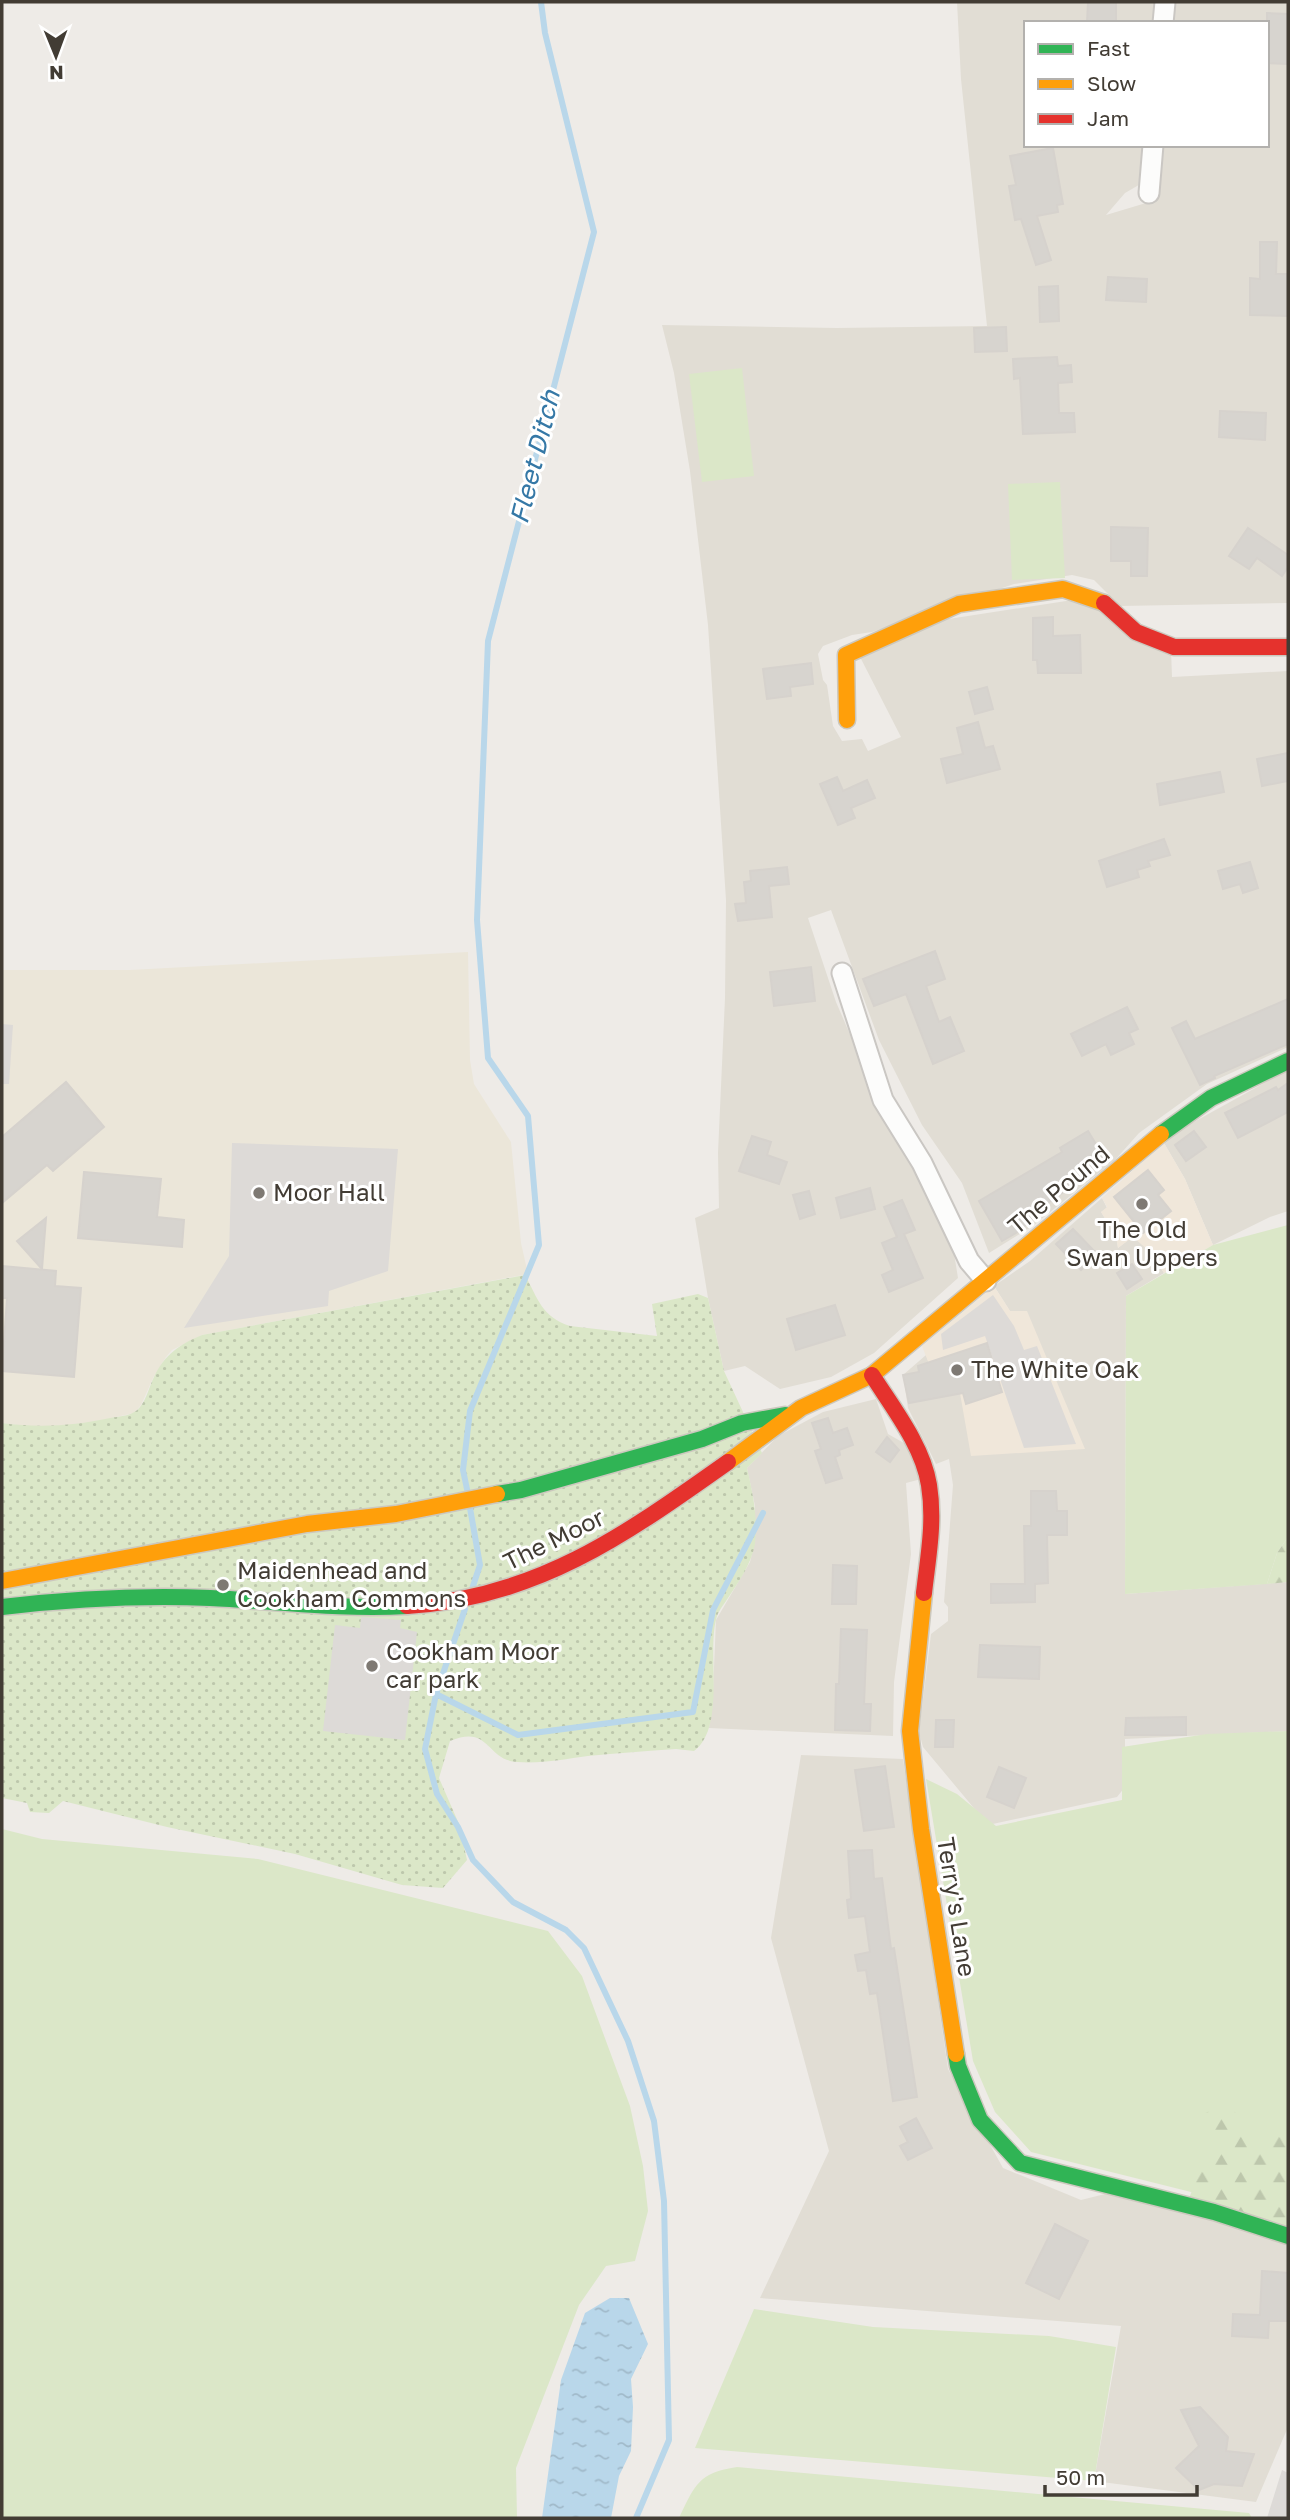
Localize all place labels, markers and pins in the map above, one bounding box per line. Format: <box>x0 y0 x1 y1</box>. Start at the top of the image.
place label: Moor Hall <box>273 1177 385 1206</box>
marker: Moor Hall <box>251 1185 267 1201</box>
marker: The Old Swan Uppers <box>1134 1196 1150 1212</box>
place label: The Old Swan Uppers <box>1066 1214 1218 1271</box>
place label: The White Oak <box>971 1354 1139 1383</box>
marker: The White Oak <box>949 1362 965 1378</box>
place label: Maidenhead and Cookham Commons <box>237 1555 466 1612</box>
marker: Maidenhead and Cookham Commons <box>215 1577 231 1593</box>
place label: Cookham Moor car park <box>386 1636 559 1693</box>
marker: Cookham Moor car park <box>364 1658 380 1674</box>

